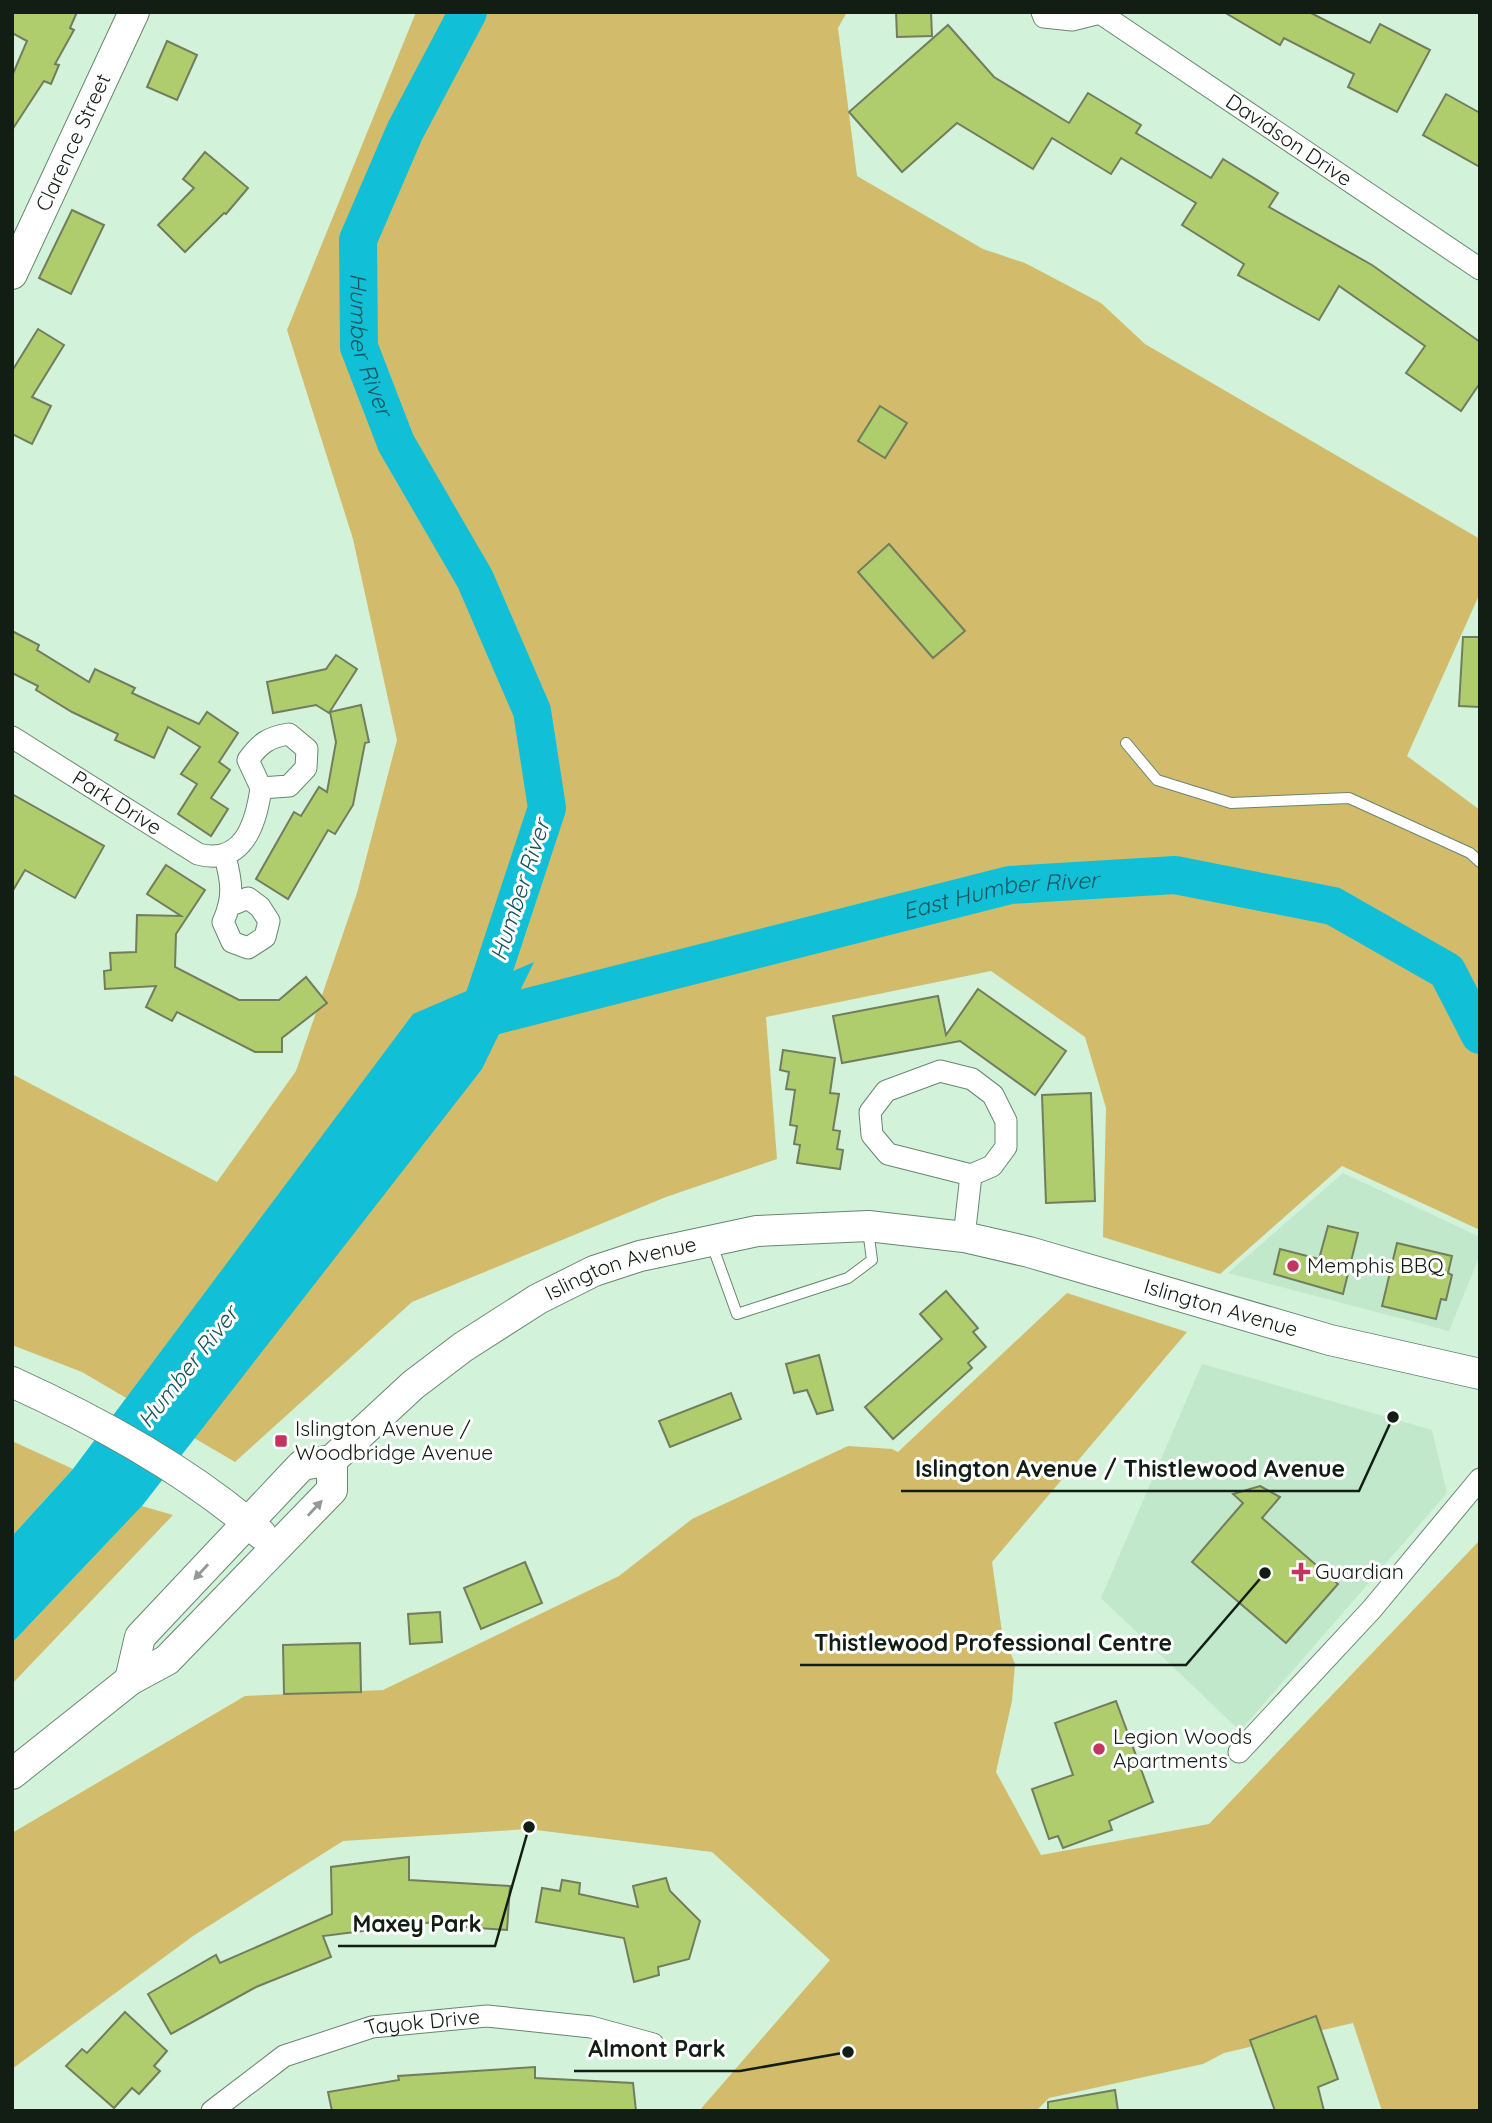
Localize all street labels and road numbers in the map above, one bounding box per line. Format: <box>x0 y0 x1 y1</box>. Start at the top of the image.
street label: Clarence Street <box>29 69 116 215</box>
street label: Davidson Drive <box>1221 87 1358 191</box>
street label: Park Drive <box>68 764 167 840</box>
street label: Islington Avenue <box>540 1230 699 1306</box>
street label: Islington Avenue <box>1141 1272 1301 1342</box>
street label: Tayok Drive <box>361 2003 481 2041</box>

